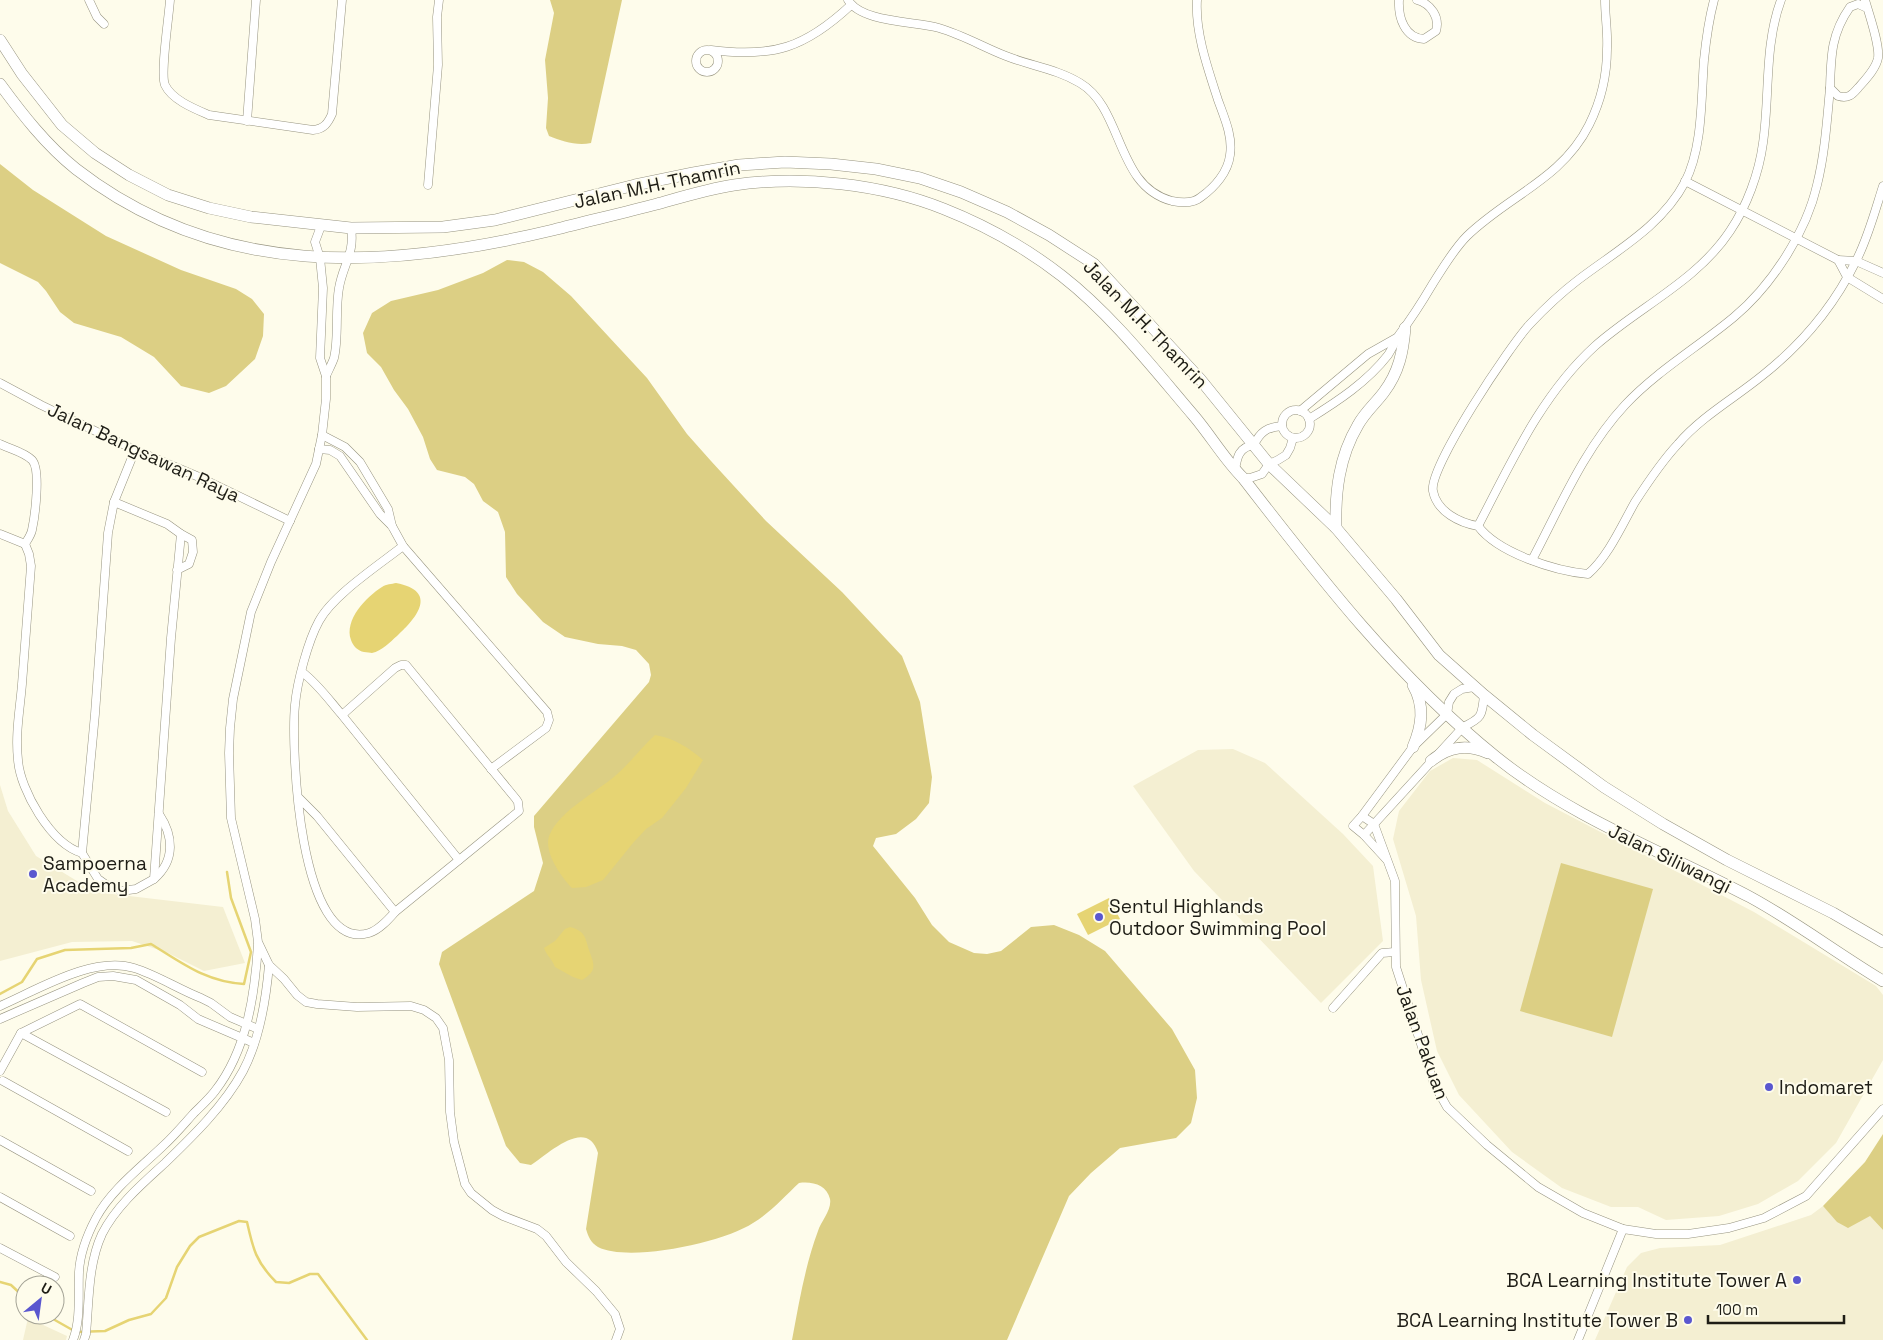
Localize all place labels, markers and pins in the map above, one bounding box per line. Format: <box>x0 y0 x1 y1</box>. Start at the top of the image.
place label: Sampoerna Academy <box>43 851 147 898</box>
marker: Sampoerna Academy <box>27 868 39 880</box>
place label: Sentul Highlands Outdoor Swimming Pool <box>1109 894 1326 941</box>
marker: Sentul Highlands Outdoor Swimming Pool <box>1093 911 1105 923</box>
place label: Indomaret <box>1779 1075 1873 1100</box>
marker: Indomaret <box>1763 1081 1775 1093</box>
place label: BCA Learning Institute Tower A <box>1506 1268 1787 1293</box>
marker: BCA Learning Institute Tower A <box>1791 1274 1803 1286</box>
place label: BCA Learning Institute Tower B <box>1397 1308 1678 1333</box>
marker: BCA Learning Institute Tower B <box>1682 1314 1694 1326</box>

